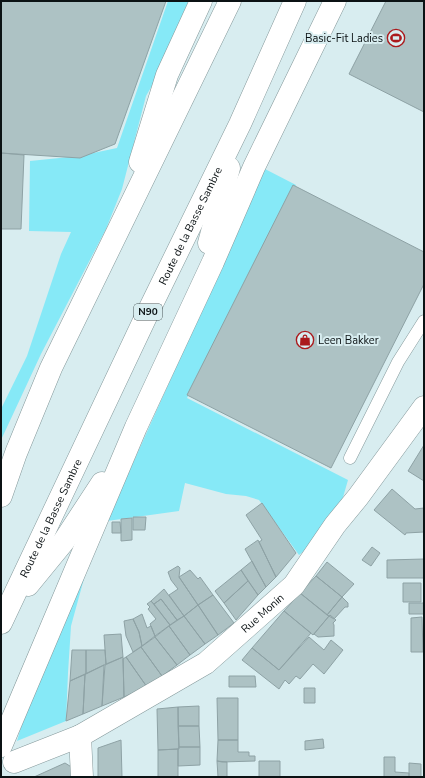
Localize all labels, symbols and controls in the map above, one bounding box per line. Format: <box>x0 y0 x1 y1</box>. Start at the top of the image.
sports icon: Basic-Fit Ladies <box>386 28 406 48</box>
place label: Basic-Fit Ladies <box>305 31 383 46</box>
street label: Route de la Basse Sambre <box>155 164 226 287</box>
road number: N90 <box>134 304 162 320</box>
shop icon: Leen Bakker <box>295 330 315 350</box>
place label: Leen Bakker <box>318 333 379 348</box>
street label: Route de la Basse Sambre <box>16 456 85 580</box>
street label: Rue Monin <box>238 590 287 636</box>

